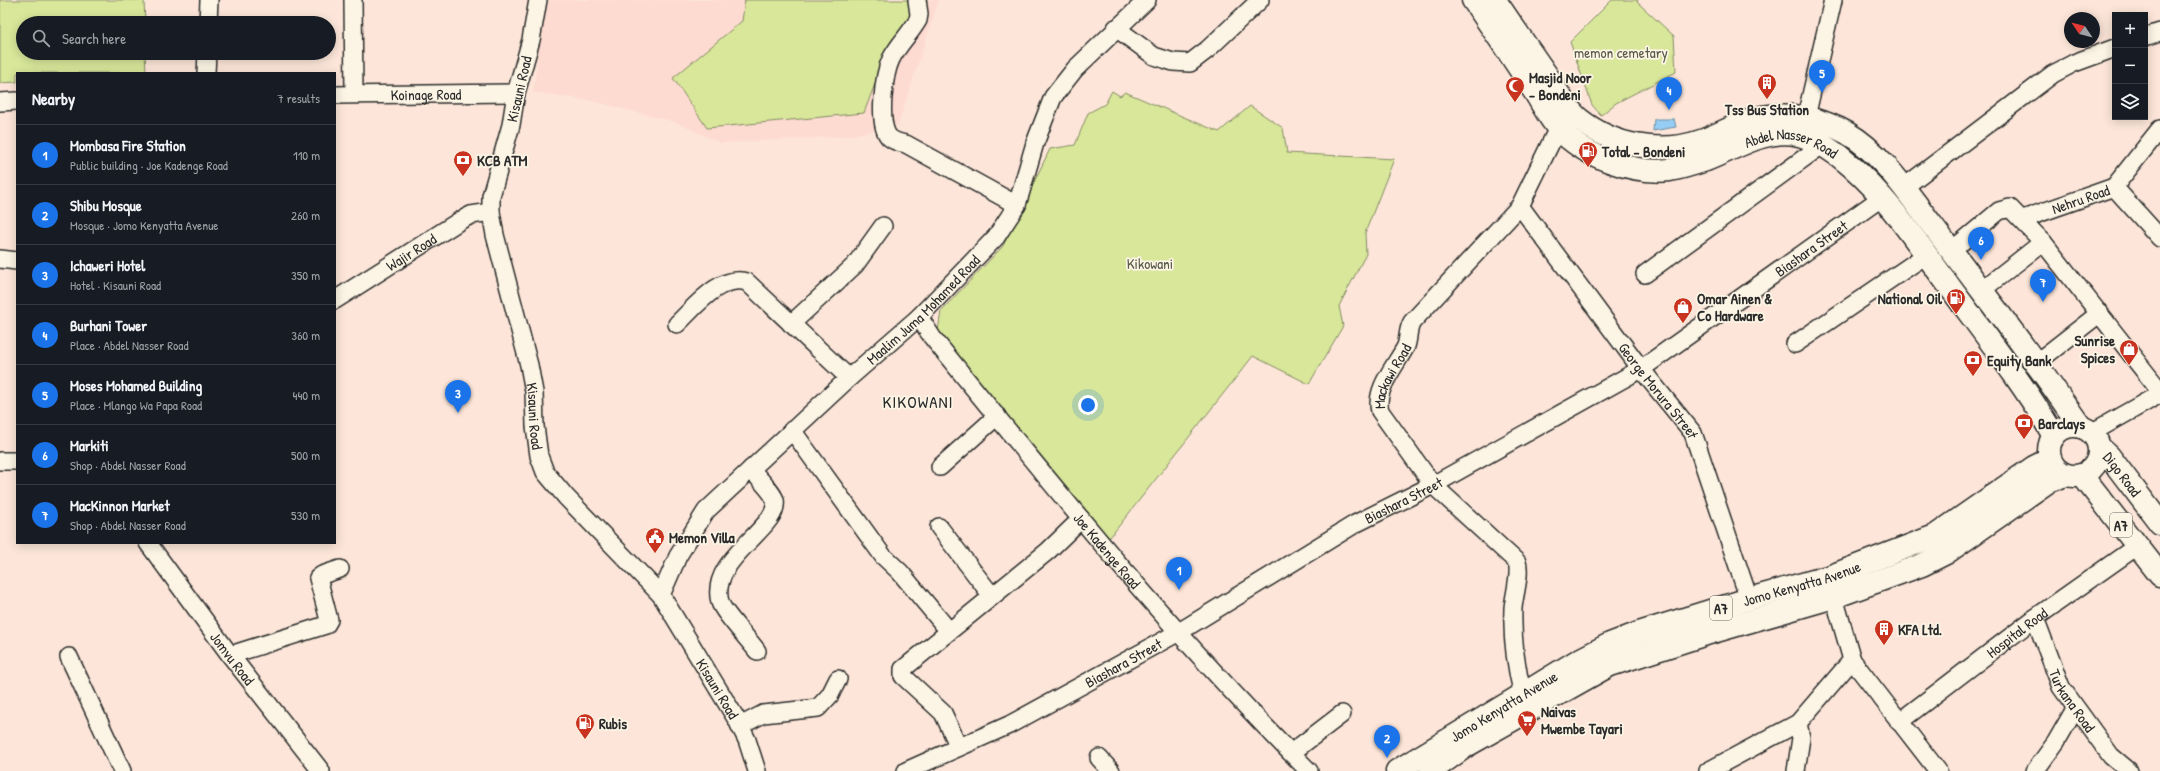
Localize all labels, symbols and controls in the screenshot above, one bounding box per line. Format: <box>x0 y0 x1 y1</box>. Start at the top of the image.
north arrow <box>2064 12 2100 48</box>
map controls <box>2112 12 2148 120</box>
button: + <box>2112 12 2148 48</box>
search box <box>16 16 336 60</box>
icon: search <box>30 27 52 49</box>
text: Search here <box>62 28 126 49</box>
park label: memon cemetary <box>1574 42 1668 63</box>
button: − <box>2112 48 2148 84</box>
street label: Kisauni Road <box>501 54 537 124</box>
pin: 5 <box>1809 60 1835 93</box>
place label: Masjid Noor - Bondeni <box>1529 67 1592 105</box>
building icon: Tss Bus Station <box>1756 72 1778 100</box>
mosque icon: Masjid Noor - Bondeni <box>1504 75 1526 103</box>
pin: 4 <box>1656 77 1682 110</box>
street label: Koinage Road <box>391 83 462 105</box>
button: layers <box>2112 84 2148 120</box>
text: Nearby <box>32 87 75 110</box>
text: 7 results <box>277 89 320 107</box>
place label: Tss Bus Station <box>1724 99 1809 120</box>
street label: Abdel Nasser Road <box>1741 123 1843 163</box>
text: Mombasa Fire Station <box>70 135 186 156</box>
fuel station icon: Total - Bondeni <box>1577 140 1599 168</box>
place label: Total - Bondeni <box>1601 141 1685 162</box>
text: 1 <box>43 146 47 164</box>
text: 110 m <box>293 146 320 164</box>
bank icon: KCB ATM <box>452 149 474 177</box>
place label: KCB ATM <box>477 150 527 171</box>
text: Public building · Joe Kadenge Road <box>70 156 228 174</box>
street label: Nehru Road <box>2049 179 2113 219</box>
text: Shibu Mosque <box>70 195 142 216</box>
text: 2 <box>42 206 48 224</box>
text: 260 m <box>291 206 320 224</box>
street label: Biashara Street <box>1770 214 1852 281</box>
text: Mosque · Jomo Kenyatta Avenue <box>70 216 219 234</box>
pin: 6 <box>1968 227 1994 260</box>
street label: Wajir Road <box>382 228 440 276</box>
street label: Maalim Juma Mohamed Road <box>862 250 985 369</box>
park label: Kikowani <box>1127 253 1173 274</box>
text: Ichaweri Hotel <box>70 255 145 276</box>
text: 3 <box>42 266 48 284</box>
text: 350 m <box>291 266 320 284</box>
pin: 7 <box>2030 269 2056 302</box>
text: Hotel · Kisauni Road <box>70 276 161 294</box>
fuel station icon: National Oil <box>1945 287 1967 315</box>
place label: Omar Ainen & Co Hardware <box>1697 288 1772 326</box>
place label: National Oil <box>1878 288 1943 309</box>
shop icon: Omar Ainen & Co Hardware <box>1672 296 1694 324</box>
text: Burhani Tower <box>70 315 147 336</box>
text: 4 <box>43 326 47 344</box>
text: 360 m <box>291 326 320 344</box>
place label: Sunrise Spices <box>2074 330 2115 369</box>
text: Place · Abdel Nasser Road <box>70 336 189 354</box>
street label: George Morura Street <box>1614 338 1705 441</box>
shop icon: Sunrise Spices <box>2118 338 2140 366</box>
street label: Mackawi Road <box>1368 340 1416 409</box>
bank icon: Equity Bank <box>1962 349 1984 377</box>
place label: Equity Bank <box>1987 350 2052 372</box>
text: Moses Mohamed Building <box>70 375 202 396</box>
pin: 3 <box>445 380 471 413</box>
street label: Kisauni Road <box>522 381 549 451</box>
text: 5 <box>42 386 48 404</box>
text: 440 m <box>293 386 320 404</box>
district label: KIKOWANI <box>882 390 954 413</box>
your location <box>1078 395 1098 415</box>
text: Place · Mlango Wa Papa Road <box>70 396 202 414</box>
bank icon: Barclays <box>2013 412 2035 440</box>
place label: Barclays <box>2038 413 2085 435</box>
text: Markiti <box>70 435 109 456</box>
text: 6 <box>42 446 48 464</box>
text: 500 m <box>291 446 320 464</box>
street label: Digo Road <box>2099 447 2147 501</box>
text: Shop · Abdel Nasser Road <box>70 456 186 474</box>
street label: Biashara Street <box>1361 471 1447 528</box>
text: MacKinnon Market <box>70 495 170 516</box>
text: 7 <box>42 506 48 524</box>
text: 530 m <box>291 506 320 524</box>
street label: Joe Kadenge Road <box>1069 508 1146 593</box>
road number: A7 <box>2110 513 2132 537</box>
text: Shop · Abdel Nasser Road <box>70 516 186 534</box>
public building icon: Memon Villa <box>644 526 666 554</box>
place label: Memon Villa <box>669 527 735 548</box>
street label: Jomo Kenyatta Avenue <box>1740 555 1863 611</box>
pin: 1 <box>1166 557 1192 590</box>
road number: A7 <box>1710 596 1732 620</box>
street label: Hospital Road <box>1982 602 2052 662</box>
building icon: KFA Ltd. <box>1873 618 1895 646</box>
place label: KFA Ltd. <box>1898 619 1942 640</box>
street label: Jomvu Road <box>206 627 260 689</box>
street label: Biashara Street <box>1081 633 1166 692</box>
street label: Kisauni Road <box>691 654 744 723</box>
street label: Jomo Kenyatta Avenue <box>1446 665 1561 747</box>
street label: Turkana Road <box>2045 666 2101 736</box>
place label: Naivas Mwembe Tayari <box>1541 701 1623 740</box>
supermarket icon: Naivas Mwembe Tayari <box>1516 709 1538 737</box>
fuel station icon: Rubis <box>574 712 596 740</box>
place label: Rubis <box>599 713 627 734</box>
pin: 2 <box>1374 725 1400 758</box>

